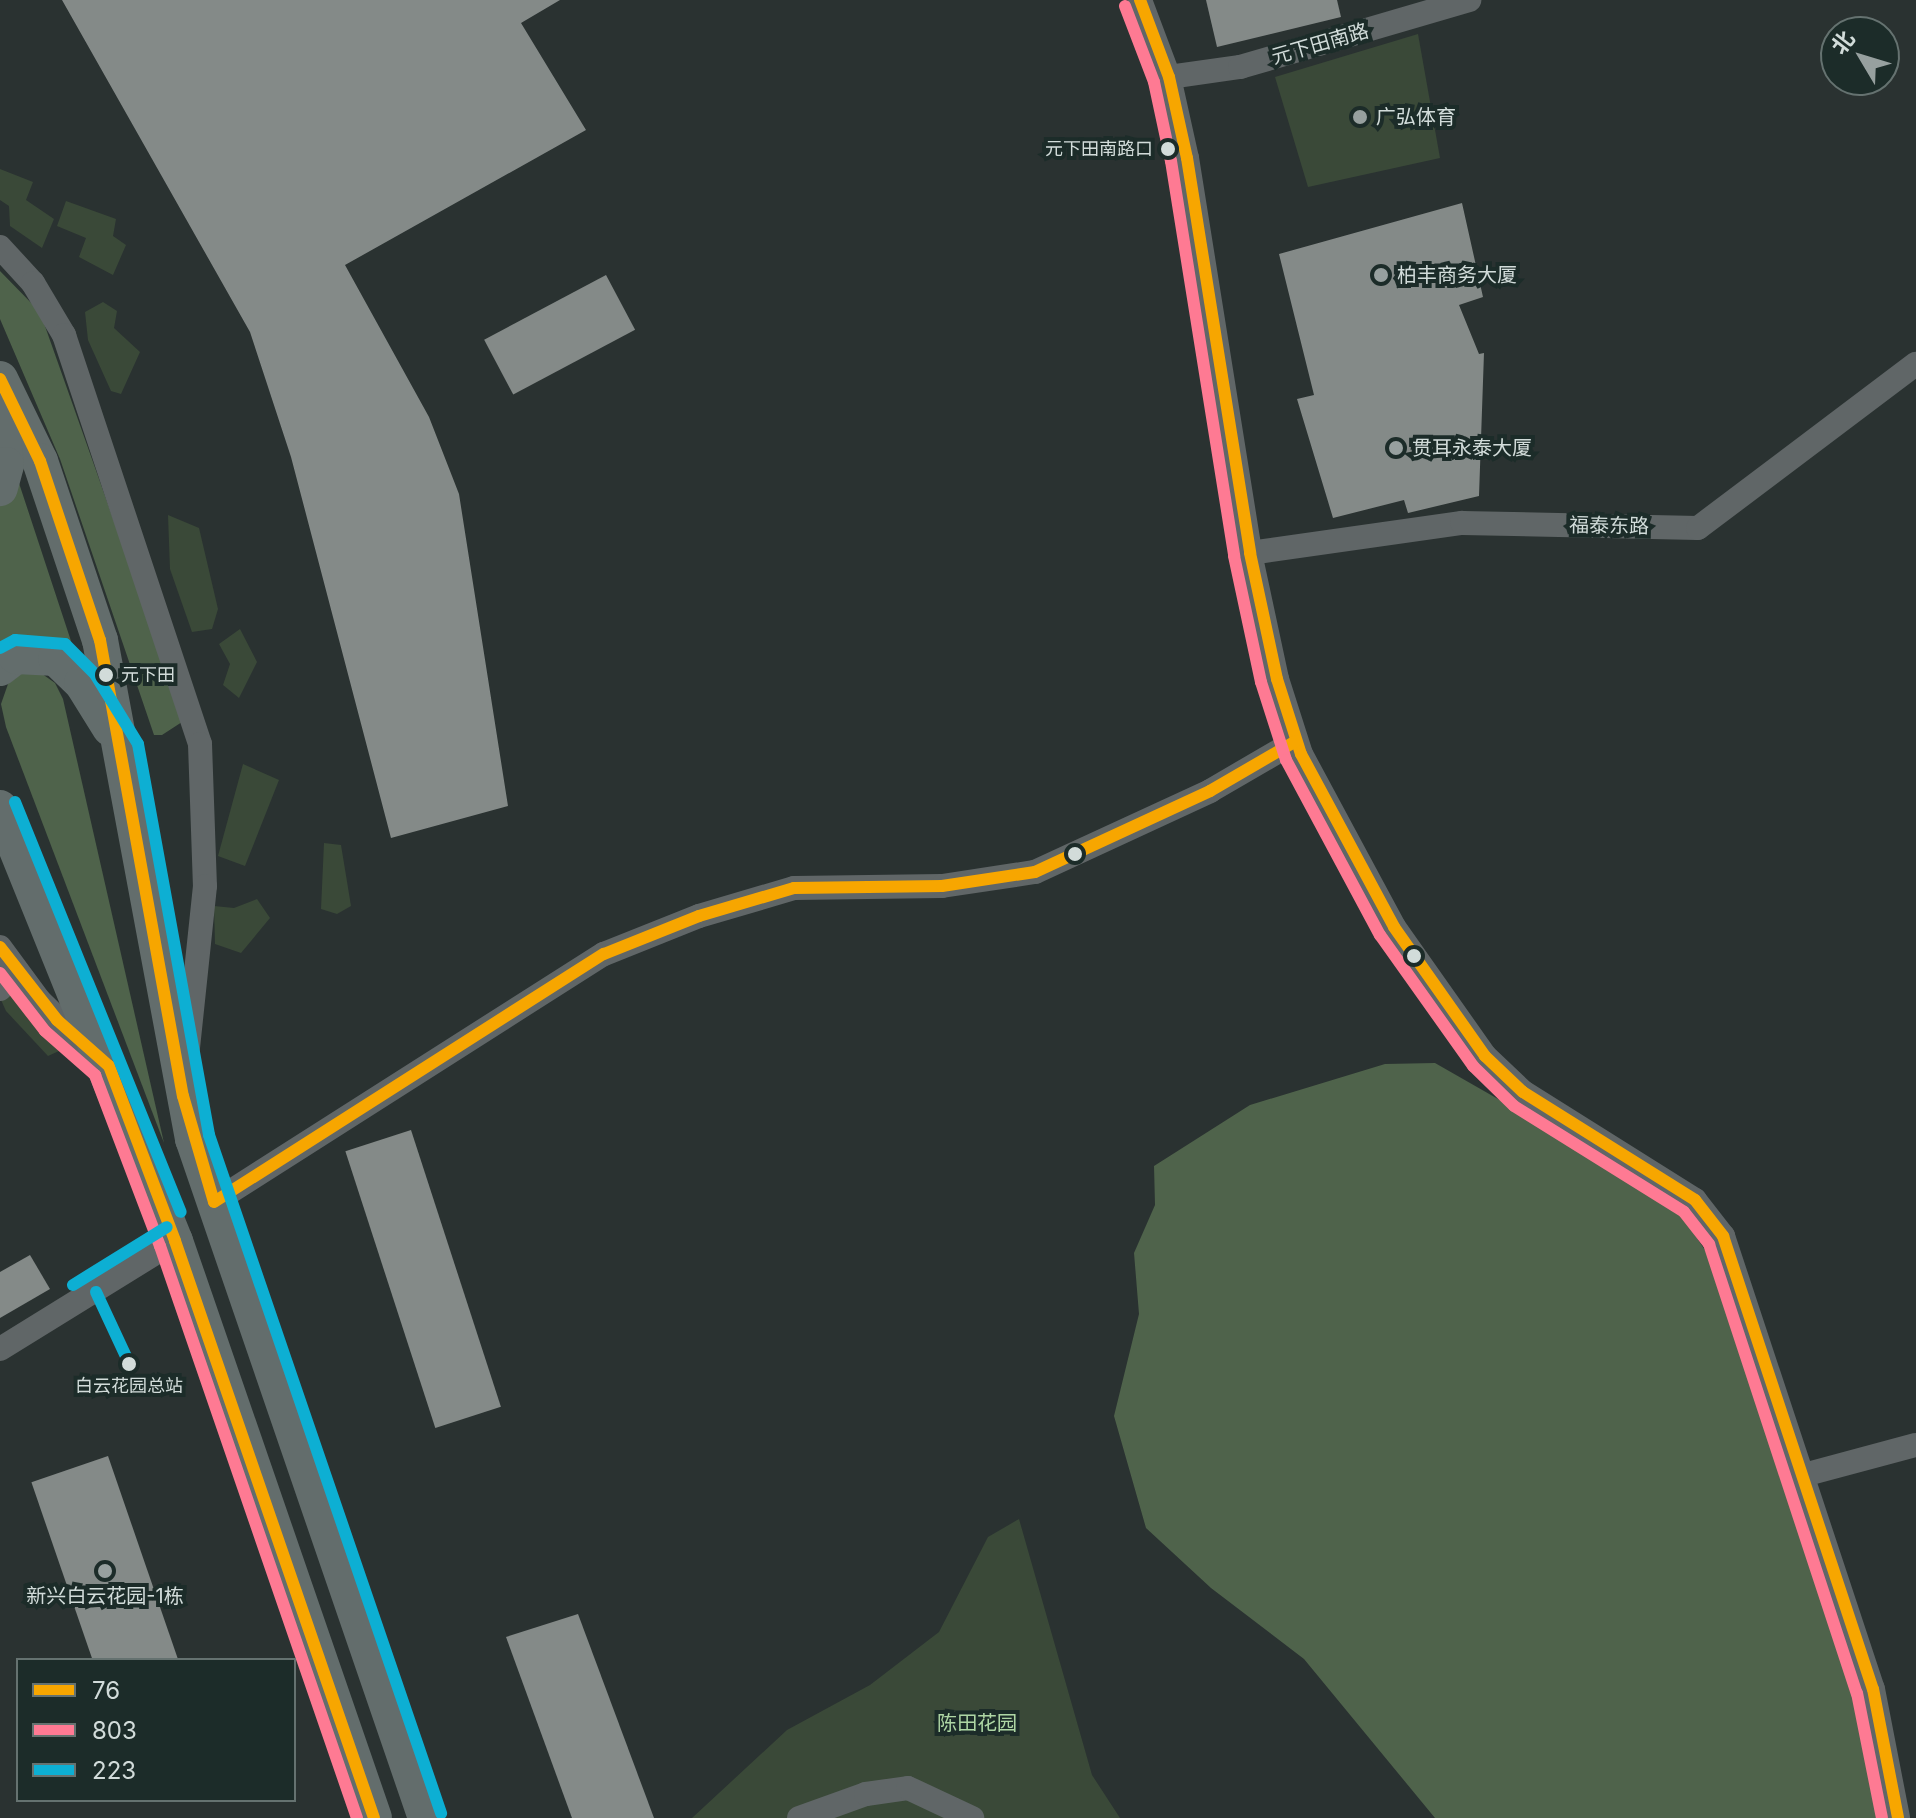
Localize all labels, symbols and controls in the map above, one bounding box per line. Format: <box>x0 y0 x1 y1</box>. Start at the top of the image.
north arrow <box>1820 16 1900 96</box>
street label: 元下田南路 <box>1269 19 1371 69</box>
text: 北 <box>1826 26 1860 59</box>
place label: 广弘体育 <box>1376 105 1456 129</box>
marker: 广弘体育 <box>1351 108 1369 126</box>
place label: 元下田南路口 <box>1045 138 1153 160</box>
marker: 元下田南路口 <box>1160 141 1176 157</box>
place label: 柏丰商务大厦 <box>1397 263 1517 287</box>
marker: 柏丰商务大厦 <box>1372 266 1390 284</box>
place label: 贯耳永泰大厦 <box>1412 436 1532 460</box>
marker: 贯耳永泰大厦 <box>1387 439 1405 457</box>
street label: 福泰东路 <box>1569 513 1649 539</box>
place label: 元下田 <box>121 664 175 686</box>
marker: 元下田 <box>98 667 114 683</box>
unlabelled marker <box>1067 846 1083 862</box>
unlabelled marker <box>1406 948 1422 964</box>
marker: 白云花园总站 <box>121 1356 137 1372</box>
place label: 白云花园总站 <box>75 1375 183 1397</box>
marker: 新兴白云花园-1栋 <box>96 1562 114 1580</box>
place label: 新兴白云花园-1栋 <box>26 1584 184 1608</box>
legend <box>16 1658 296 1802</box>
text: 76 <box>92 1676 120 1705</box>
park label: 陈田花园 <box>937 1711 1017 1735</box>
text: 803 <box>92 1716 137 1745</box>
text: 223 <box>92 1756 136 1785</box>

